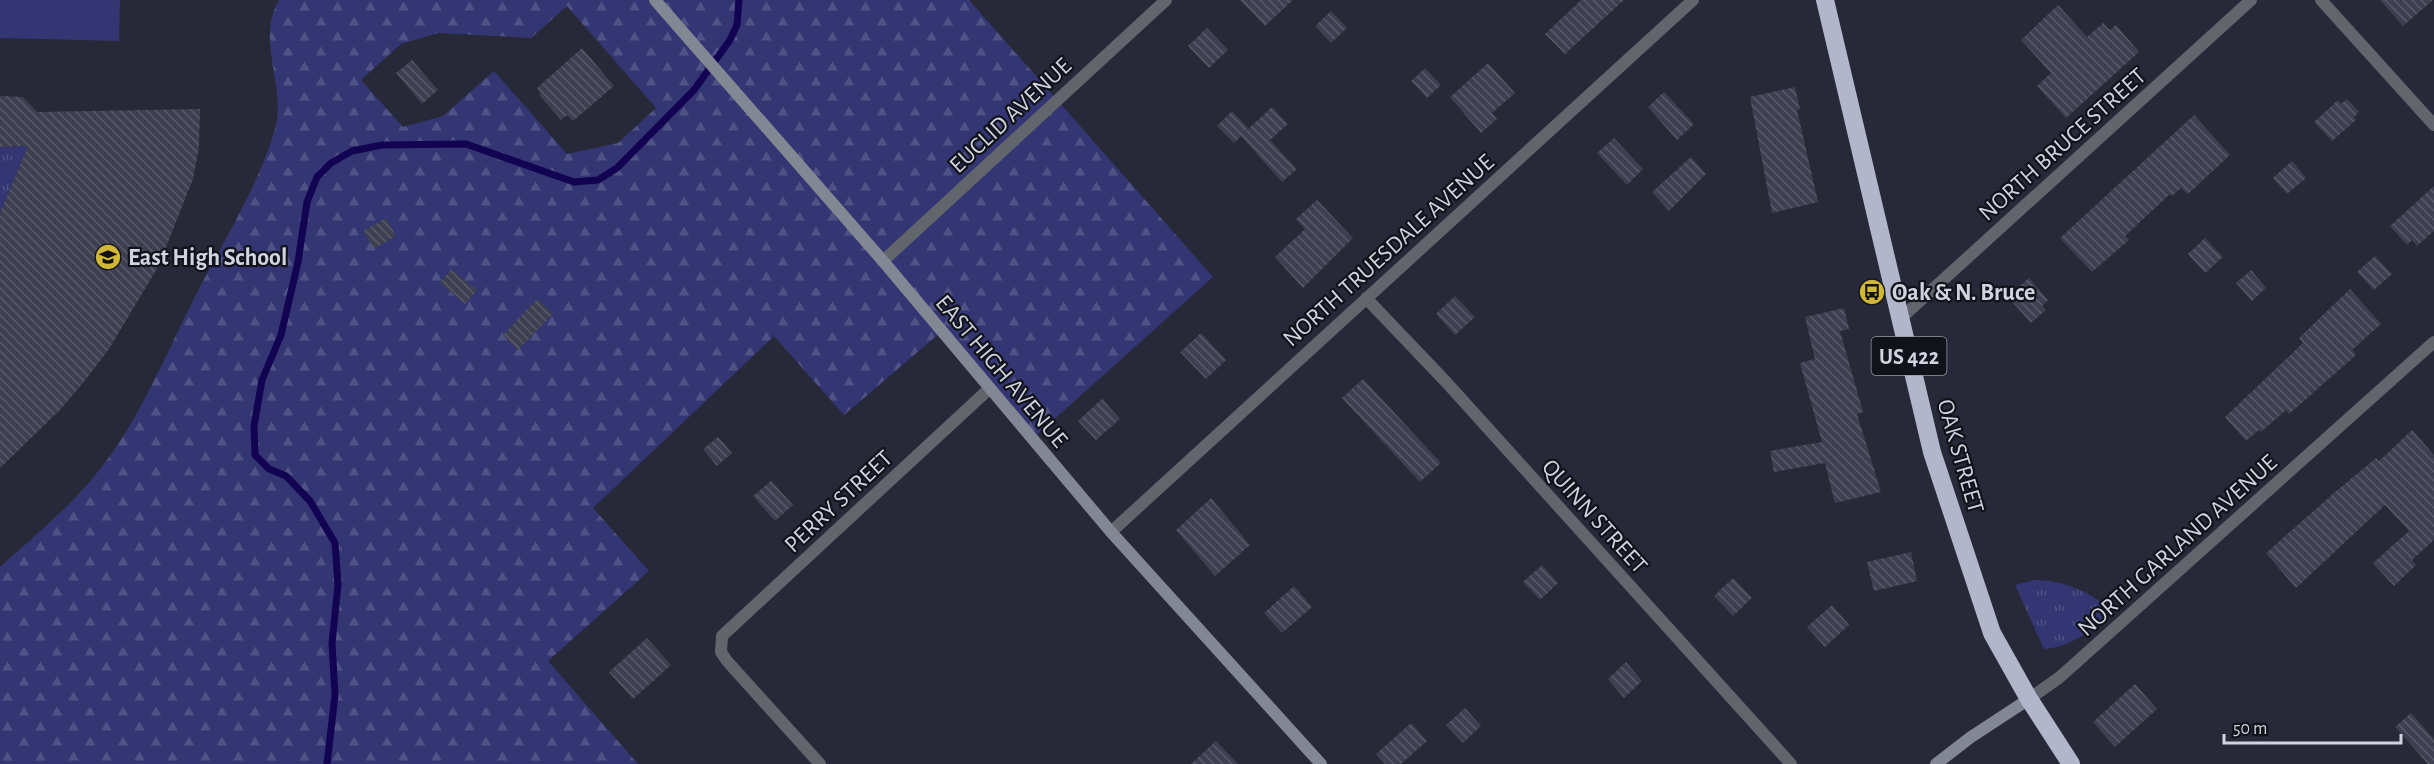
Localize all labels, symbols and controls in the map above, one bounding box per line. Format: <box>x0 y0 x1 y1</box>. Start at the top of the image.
street label: EUCLID AVENUE <box>945 53 1076 178</box>
street label: NORTH BRUCE STREET <box>1975 64 2151 226</box>
street label: NORTH TRUESDALE AVENUE <box>1279 150 1499 351</box>
school or university icon: East High School <box>93 242 123 272</box>
place label: East High School <box>128 246 287 270</box>
bus stop icon: Oak & N. Bruce <box>1857 277 1887 307</box>
place label: Oak & N. Bruce <box>1892 281 2035 305</box>
street label: EAST HIGH AVENUE <box>931 291 1072 453</box>
road number: US 422 <box>1872 337 1946 375</box>
street label: OAK STREET <box>1932 397 1988 516</box>
street label: PERRY STREET <box>780 446 897 557</box>
street label: NORTH GARLAND AVENUE <box>2074 450 2282 641</box>
street label: QUINN STREET <box>1537 455 1652 579</box>
scale bar <box>2224 707 2401 745</box>
text: 50 m <box>2233 720 2267 738</box>

